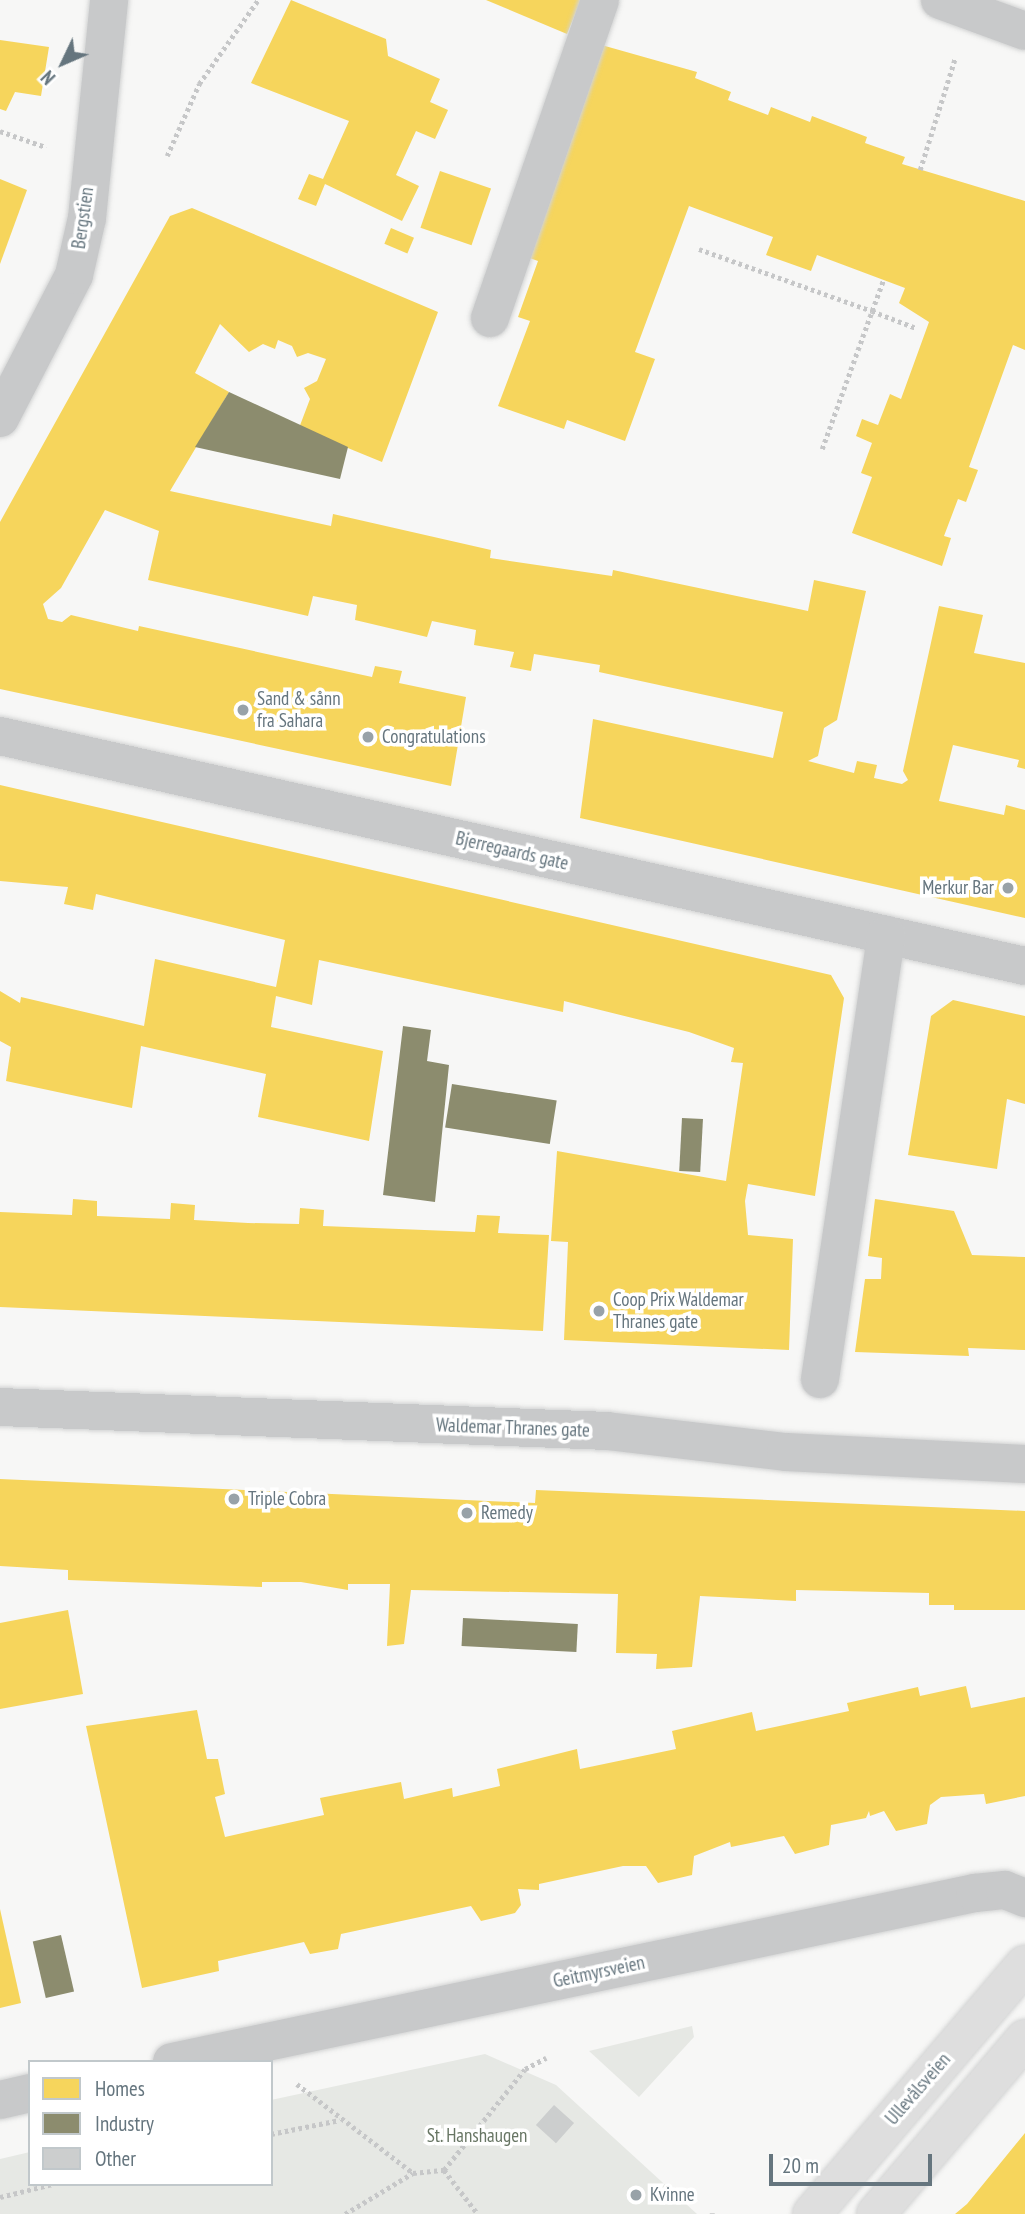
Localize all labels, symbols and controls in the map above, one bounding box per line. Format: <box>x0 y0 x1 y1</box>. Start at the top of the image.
north arrow <box>28 28 98 98</box>
text: N <box>36 66 60 90</box>
street label: Bergstien <box>67 186 99 250</box>
place label: Sand & sånn fra Sahara <box>257 688 341 732</box>
marker: Sand & sånn fra Sahara <box>235 702 251 718</box>
place label: Congratulations <box>382 726 486 748</box>
marker: Congratulations <box>360 729 376 745</box>
street label: Bjerregaards gate <box>453 827 571 875</box>
place label: Merkur Bar <box>922 877 994 899</box>
marker: Merkur Bar <box>1000 880 1016 896</box>
place label: Coop Prix Waldemar Thranes gate <box>613 1289 745 1333</box>
marker: Coop Prix Waldemar Thranes gate <box>591 1303 607 1319</box>
street label: Waldemar Thranes gate <box>435 1414 591 1442</box>
place label: Triple Cobra <box>248 1488 326 1510</box>
marker: Triple Cobra <box>226 1491 242 1507</box>
place label: Remedy <box>481 1502 533 1524</box>
marker: Remedy <box>459 1505 475 1521</box>
street label: Geitmyrsveien <box>551 1951 647 1993</box>
street label: Ullevålsveien <box>881 2048 955 2130</box>
legend <box>28 2060 273 2186</box>
text: Homes <box>95 2075 145 2102</box>
text: Industry <box>95 2110 154 2137</box>
park label: St. Hanshaugen <box>426 2125 528 2147</box>
scale bar <box>773 2140 936 2184</box>
text: Other <box>95 2145 136 2172</box>
text: 20 m <box>782 2152 819 2179</box>
place label: Kvinne <box>650 2184 695 2206</box>
marker: Kvinne <box>628 2187 644 2203</box>

